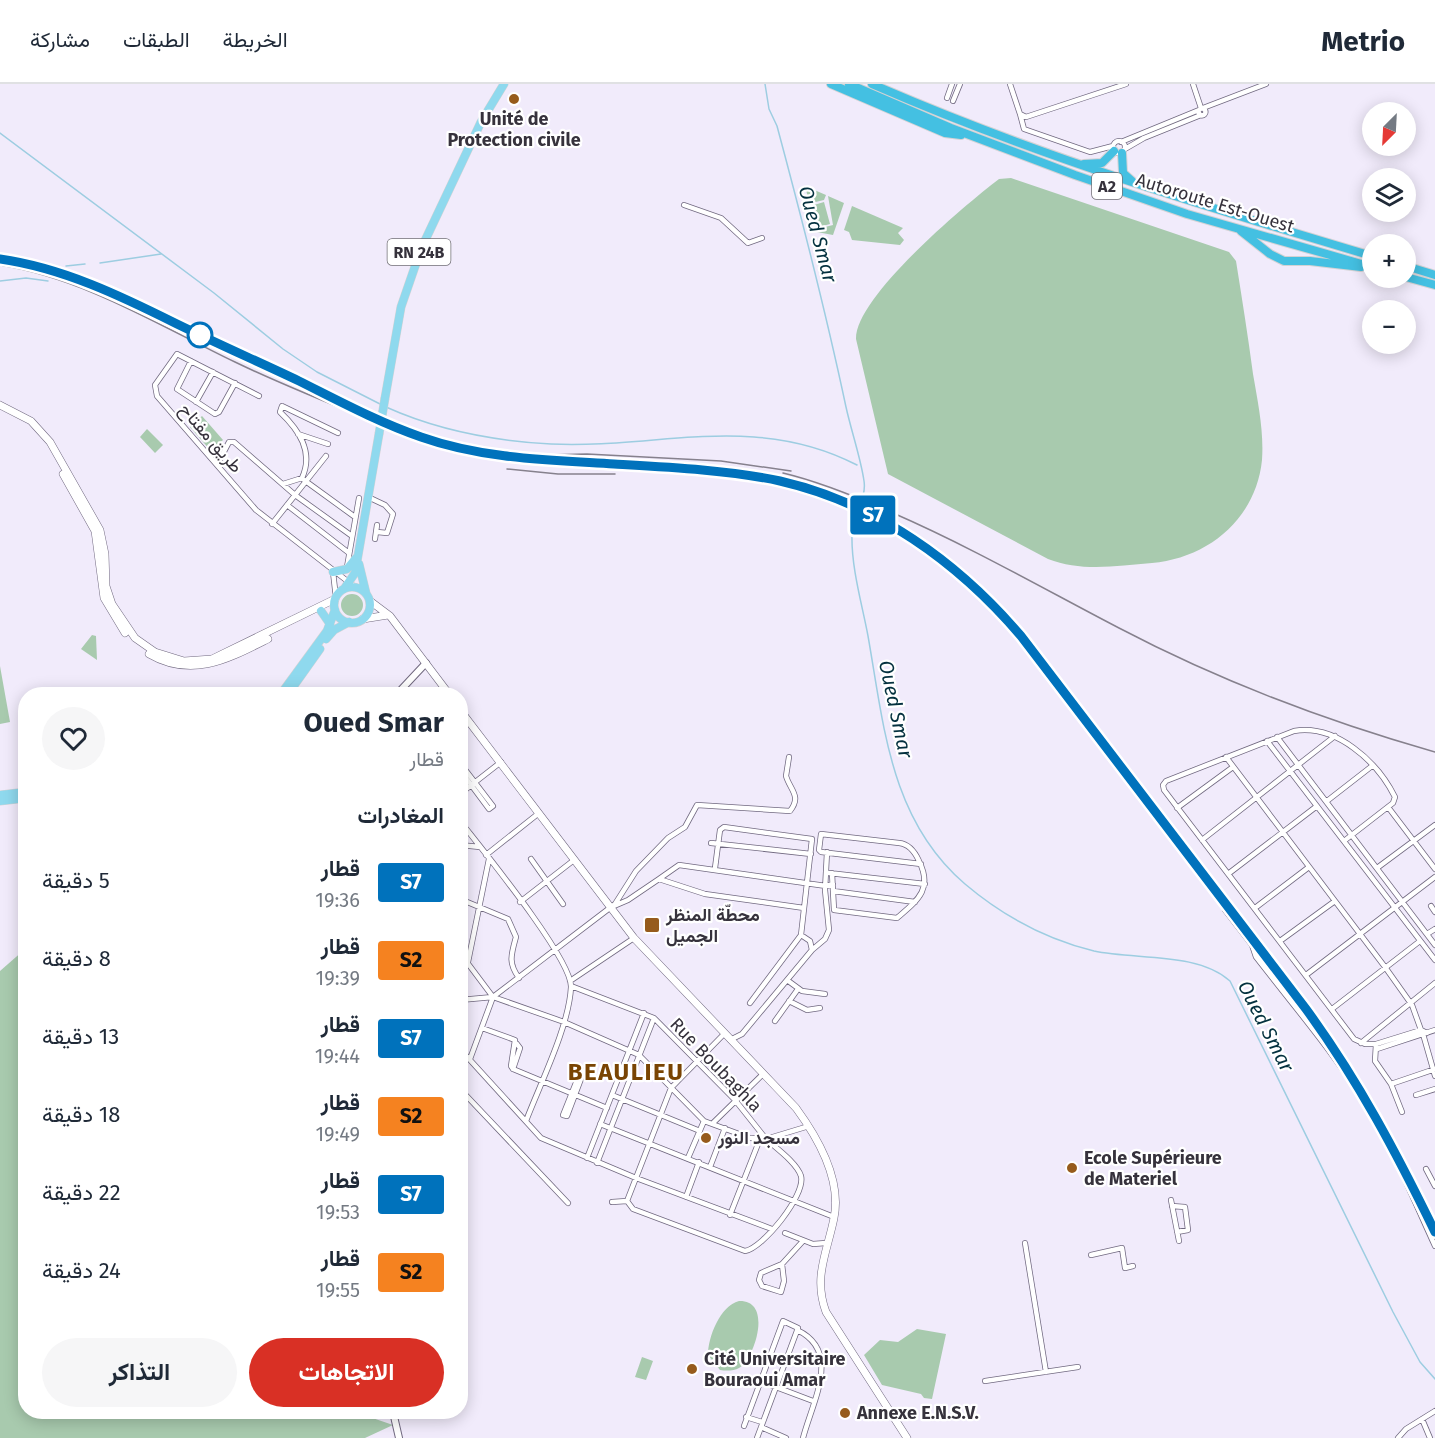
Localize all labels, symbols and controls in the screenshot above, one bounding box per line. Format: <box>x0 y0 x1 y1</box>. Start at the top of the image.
text: Metrio <box>1321 25 1405 58</box>
text: مشاركة <box>30 27 90 53</box>
text: الطبقات <box>123 27 190 53</box>
text: الخريطة <box>223 27 288 53</box>
marker: Unité de Protection civile <box>507 92 521 106</box>
north arrow <box>1362 102 1416 156</box>
map controls <box>1362 102 1416 354</box>
place label: Unité de Protection civile <box>447 108 581 151</box>
street label: Autoroute Est-Ouest <box>1133 168 1297 238</box>
button: layers <box>1362 168 1416 222</box>
road number: A2 <box>1092 173 1122 199</box>
water label: Oued Smar <box>794 183 843 286</box>
button: + <box>1362 234 1416 288</box>
road number: RN 24B <box>388 239 450 265</box>
button: − <box>1362 300 1416 354</box>
unlabelled marker <box>187 322 213 348</box>
street label: طريق مفتاح <box>174 399 247 478</box>
line badge: S7 <box>846 496 900 534</box>
text: S7 <box>862 502 884 528</box>
water label: Oued Smar <box>874 658 918 761</box>
text: Oued Smar <box>303 706 444 739</box>
button: heart <box>42 707 105 770</box>
text: قطار <box>409 747 444 771</box>
text: المغادرات <box>358 802 444 829</box>
text: قطار <box>321 855 360 882</box>
text: 5 دقيقة <box>42 867 110 894</box>
text: S7 <box>400 869 422 895</box>
text: 19:36 <box>315 888 360 912</box>
place label: محطّة المنظر الجميل <box>665 903 760 947</box>
marker: محطّة المنظر الجميل <box>643 916 661 934</box>
text: قطار <box>321 933 360 960</box>
text: 8 دقيقة <box>42 945 111 972</box>
text: S2 <box>400 947 422 973</box>
text: 19:39 <box>316 966 360 990</box>
water label: Oued Smar <box>1233 976 1300 1077</box>
text: قطار <box>321 1011 360 1038</box>
street label: Rue Boubaghla <box>665 1013 767 1117</box>
text: 13 دقيقة <box>42 1023 119 1050</box>
text: S7 <box>400 1025 422 1051</box>
text: 19:44 <box>315 1044 360 1068</box>
district label: BEAULIEU <box>568 1058 684 1086</box>
text: قطار <box>321 1089 360 1116</box>
text: 18 دقيقة <box>42 1101 120 1128</box>
text: S2 <box>400 1103 422 1129</box>
text: 19:49 <box>315 1122 360 1146</box>
place label: مسجد النور <box>717 1127 800 1149</box>
marker: مسجد النور <box>699 1131 713 1145</box>
place label: Ecole Supérieure de Materiel <box>1084 1147 1222 1190</box>
marker: Ecole Supérieure de Materiel <box>1065 1161 1079 1175</box>
text: قطار <box>321 1167 360 1194</box>
text: 22 دقيقة <box>42 1179 121 1206</box>
text: S7 <box>400 1181 422 1207</box>
text: 19:53 <box>316 1200 360 1224</box>
text: قطار <box>321 1245 360 1272</box>
text: 24 دقيقة <box>42 1257 121 1284</box>
text: S2 <box>400 1259 422 1285</box>
text: 19:55 <box>316 1278 360 1302</box>
button: التذاكر <box>42 1338 237 1407</box>
button: الاتجاهات <box>249 1338 444 1407</box>
place label: Cité Universitaire Bouraoui Amar <box>704 1348 846 1391</box>
marker: Cité Universitaire Bouraoui Amar <box>685 1362 699 1376</box>
place label: Annexe E.N.S.V. <box>856 1402 979 1424</box>
marker: Annexe E.N.S.V. <box>838 1406 852 1420</box>

